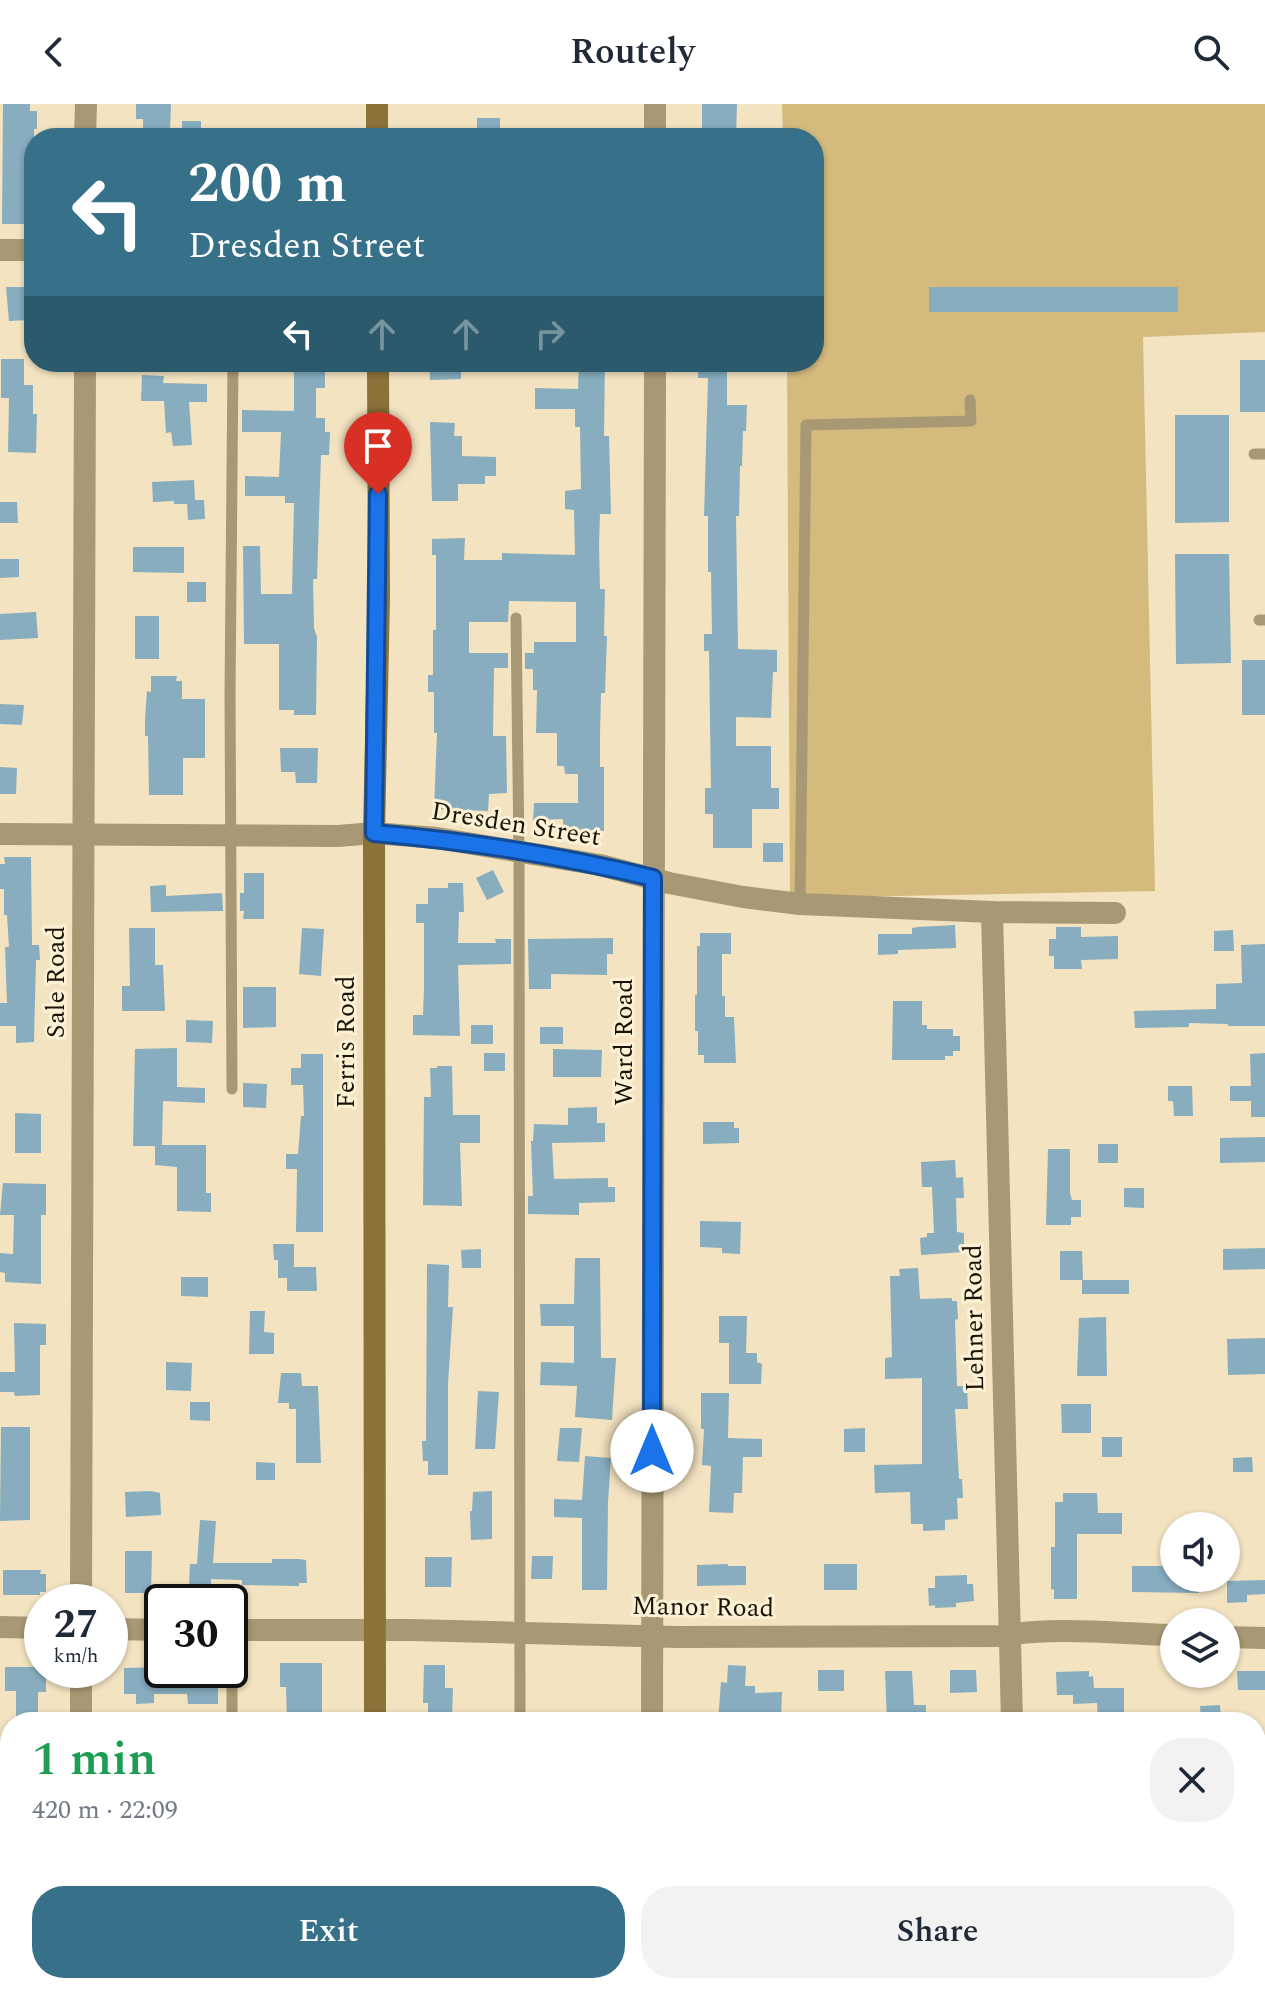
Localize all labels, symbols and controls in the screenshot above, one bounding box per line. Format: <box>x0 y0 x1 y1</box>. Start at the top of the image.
text: Routely <box>570 25 695 80</box>
icon: back <box>32 30 76 74</box>
icon: search <box>1189 30 1233 74</box>
text: 200 m <box>188 142 347 227</box>
icon: left <box>56 160 160 264</box>
text: Dresden Street <box>188 219 425 274</box>
icon: left <box>276 312 320 356</box>
icon: ahead <box>360 312 404 356</box>
icon: ahead <box>444 312 488 356</box>
icon: right <box>528 312 572 356</box>
pin <box>344 412 412 494</box>
icon: arrive <box>356 424 400 468</box>
street label: Dresden Street <box>428 791 604 857</box>
street label: Sale Road <box>36 926 76 1038</box>
street label: Ferris Road <box>326 976 366 1108</box>
street label: Ward Road <box>604 978 644 1106</box>
street label: Lehner Road <box>953 1244 995 1392</box>
position arrow <box>610 1409 694 1493</box>
map controls <box>1160 1512 1240 1688</box>
button: sound <box>1160 1512 1240 1592</box>
speed limit sign: 30 <box>144 1584 248 1688</box>
street label: Manor Road <box>632 1586 774 1628</box>
text: 27 <box>54 1595 98 1656</box>
button: layers <box>1160 1608 1240 1688</box>
text: km/h <box>54 1641 99 1671</box>
text: 1 min <box>32 1723 157 1796</box>
button: close <box>1150 1738 1234 1822</box>
text: 420 m · 22:09 <box>32 1790 178 1830</box>
button: Exit <box>32 1886 625 1978</box>
button: Share <box>641 1886 1234 1978</box>

